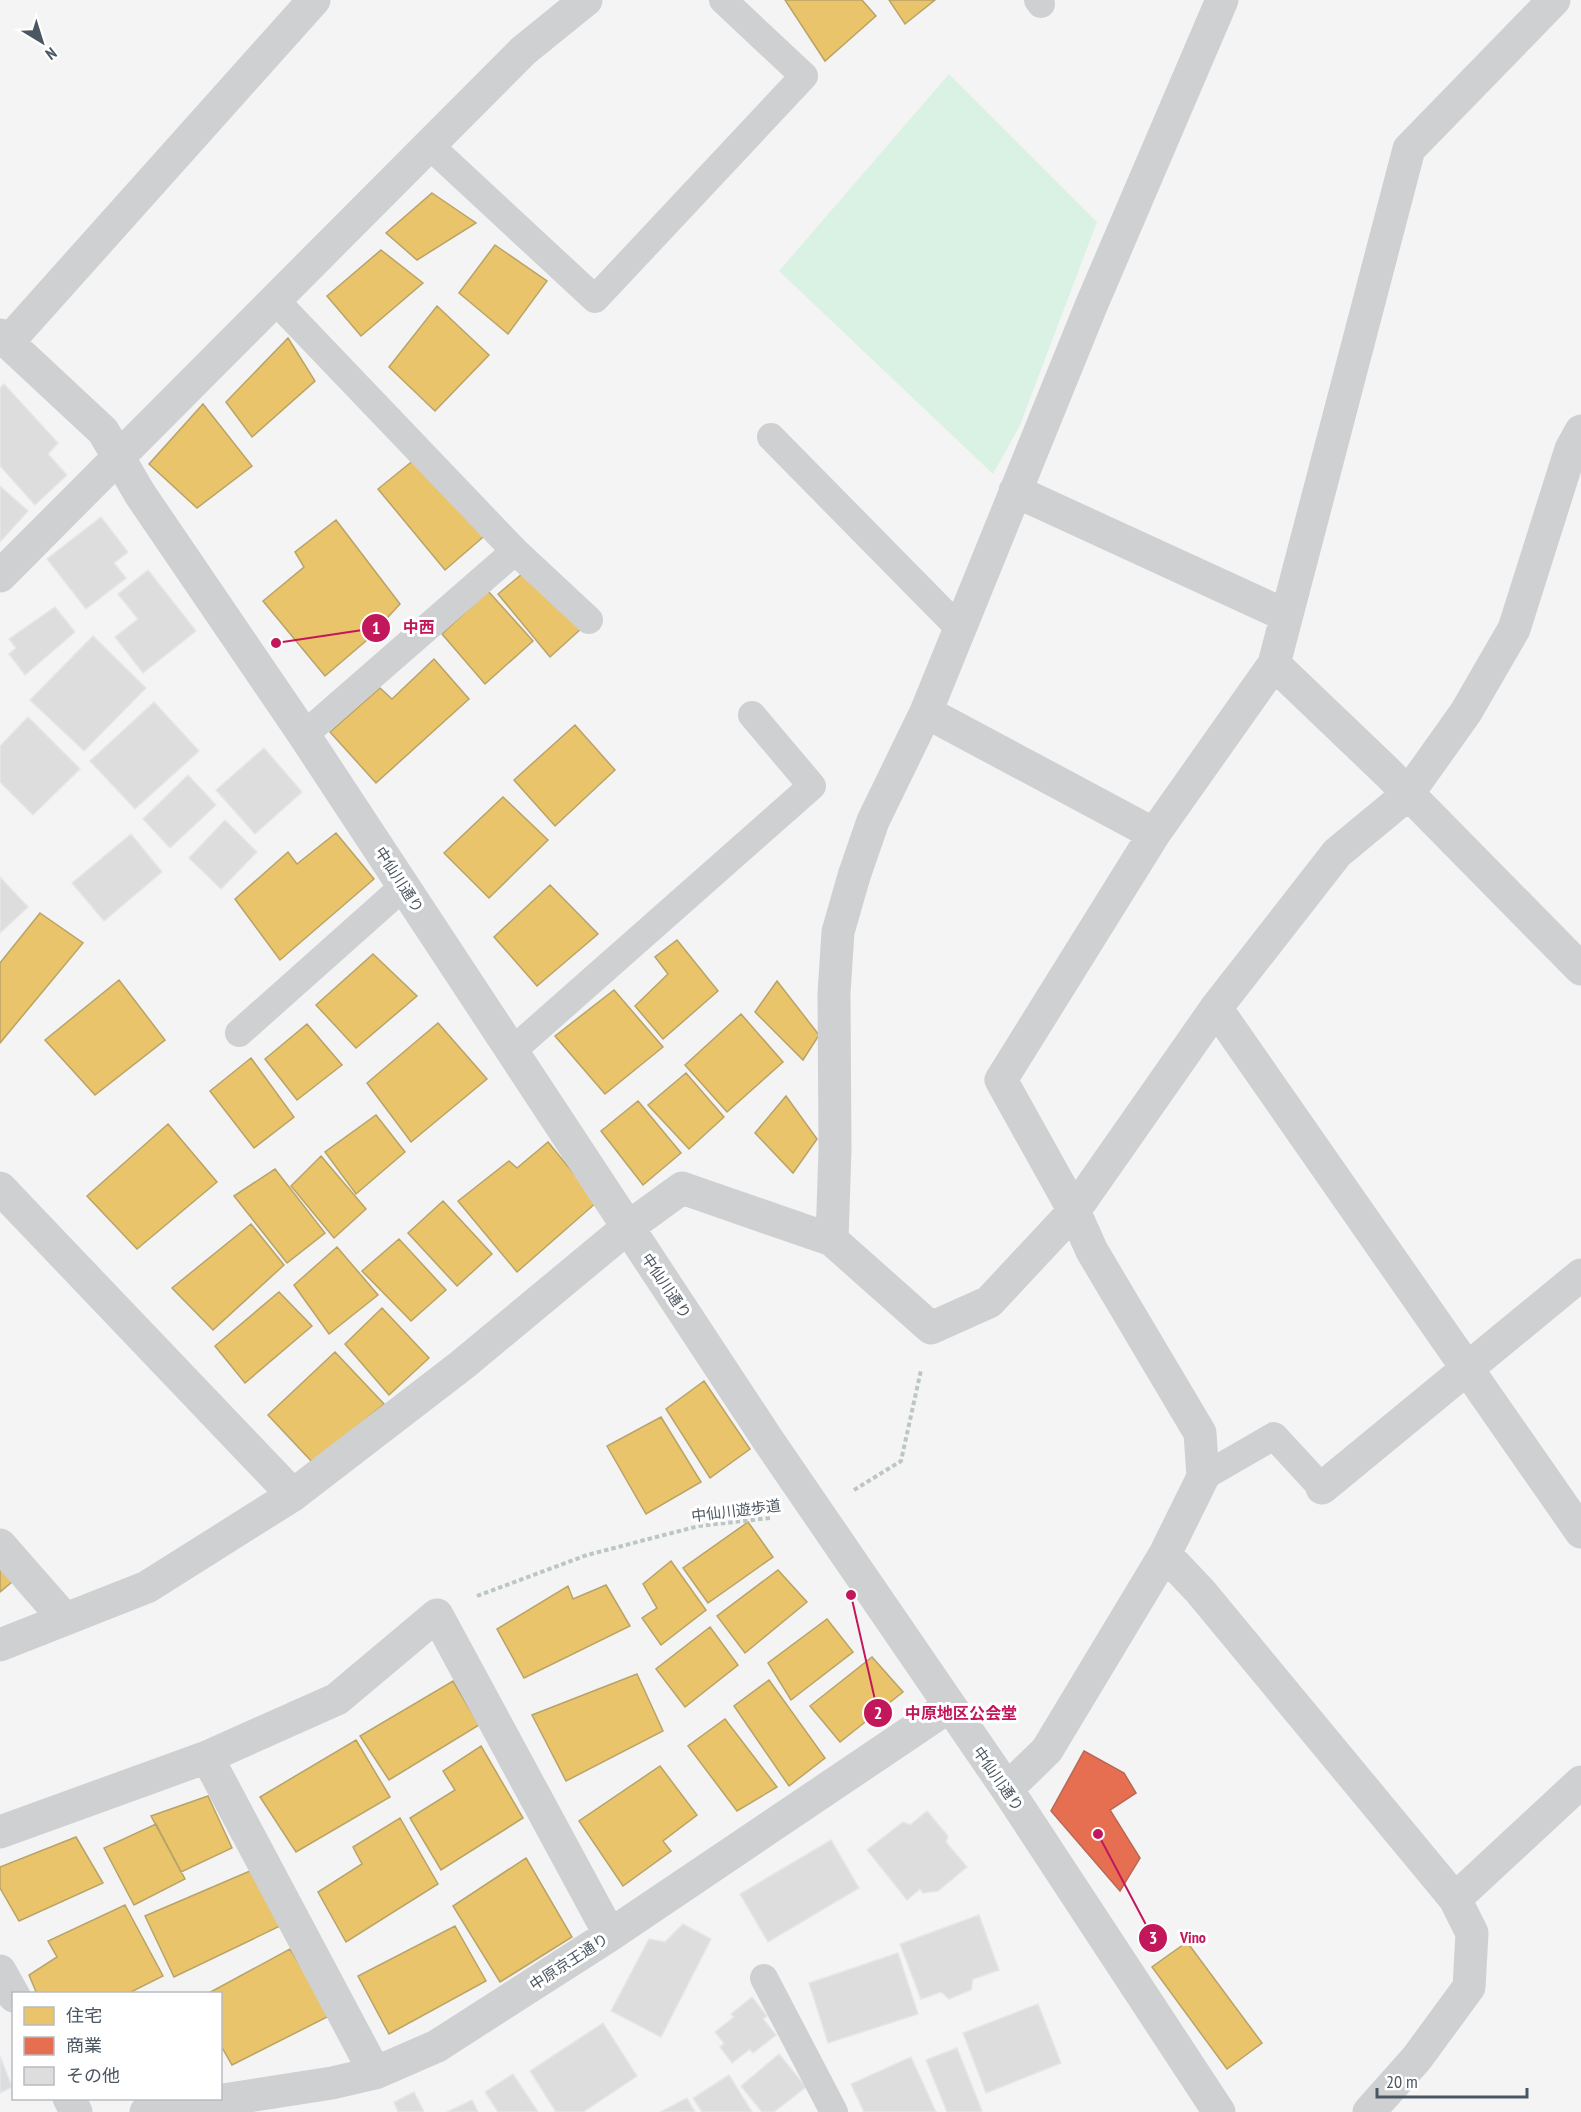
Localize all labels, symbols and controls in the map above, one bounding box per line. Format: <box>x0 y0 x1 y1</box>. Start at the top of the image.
north arrow <box>12 12 72 72</box>
text: N <box>42 43 61 64</box>
callout: 中西 <box>361 611 447 645</box>
text: 1 <box>372 616 380 639</box>
text: 中西 <box>403 617 435 637</box>
street label: 中仙川通り <box>371 843 428 916</box>
street label: 中仙川通り <box>638 1249 695 1322</box>
street label: 中仙川遊歩道 <box>690 1496 782 1525</box>
callout: 中原地区公会堂 <box>863 1696 1029 1730</box>
text: 2 <box>874 1701 882 1724</box>
text: 中原地区公会堂 <box>905 1703 1017 1723</box>
street label: 中仙川通り <box>969 1743 1028 1815</box>
callout: Vino <box>1138 1921 1218 1955</box>
text: 3 <box>1149 1926 1157 1949</box>
text: Vino <box>1179 1927 1206 1947</box>
street label: 中原京王通り <box>526 1929 612 1994</box>
legend <box>12 1992 222 2100</box>
text: 住宅 <box>66 2004 102 2027</box>
text: 商業 <box>66 2034 102 2057</box>
scale bar <box>1377 2061 1527 2099</box>
text: その他 <box>66 2064 120 2087</box>
text: 20 m <box>1386 2070 1418 2093</box>

